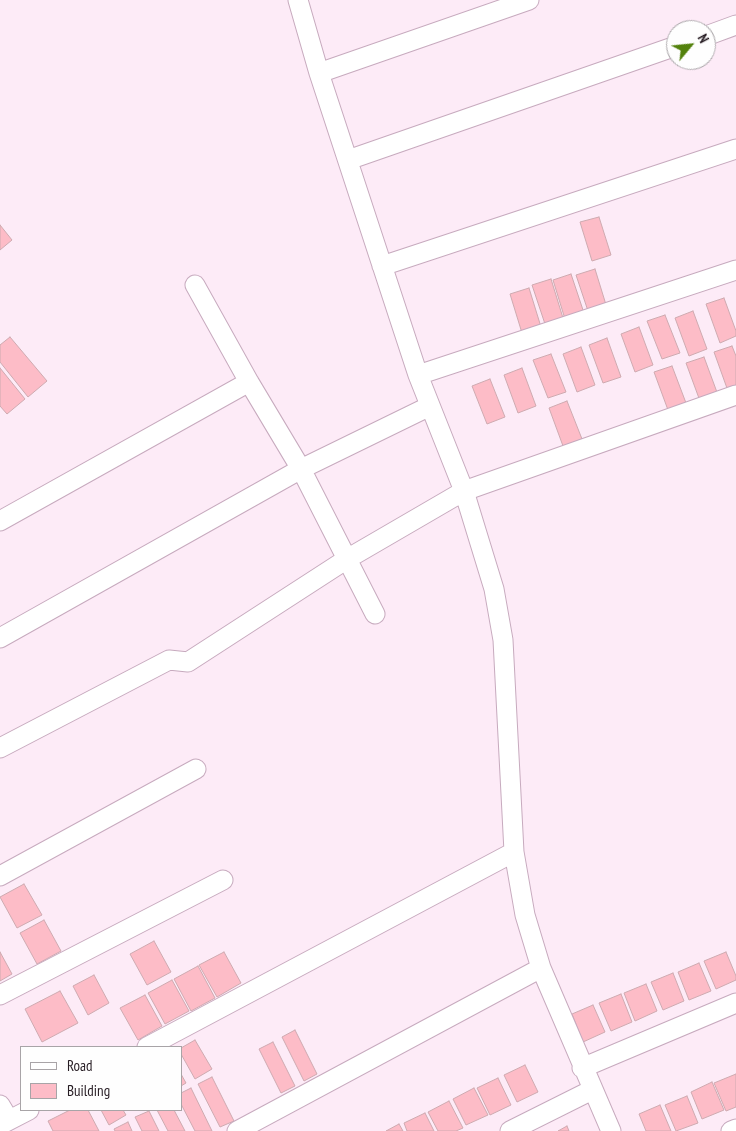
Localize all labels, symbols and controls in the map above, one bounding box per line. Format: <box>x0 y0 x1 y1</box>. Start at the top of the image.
north arrow <box>666 20 716 70</box>
text: N <box>694 31 713 46</box>
legend <box>20 1046 182 1111</box>
text: Road <box>67 1056 93 1075</box>
text: Building <box>67 1081 110 1100</box>

